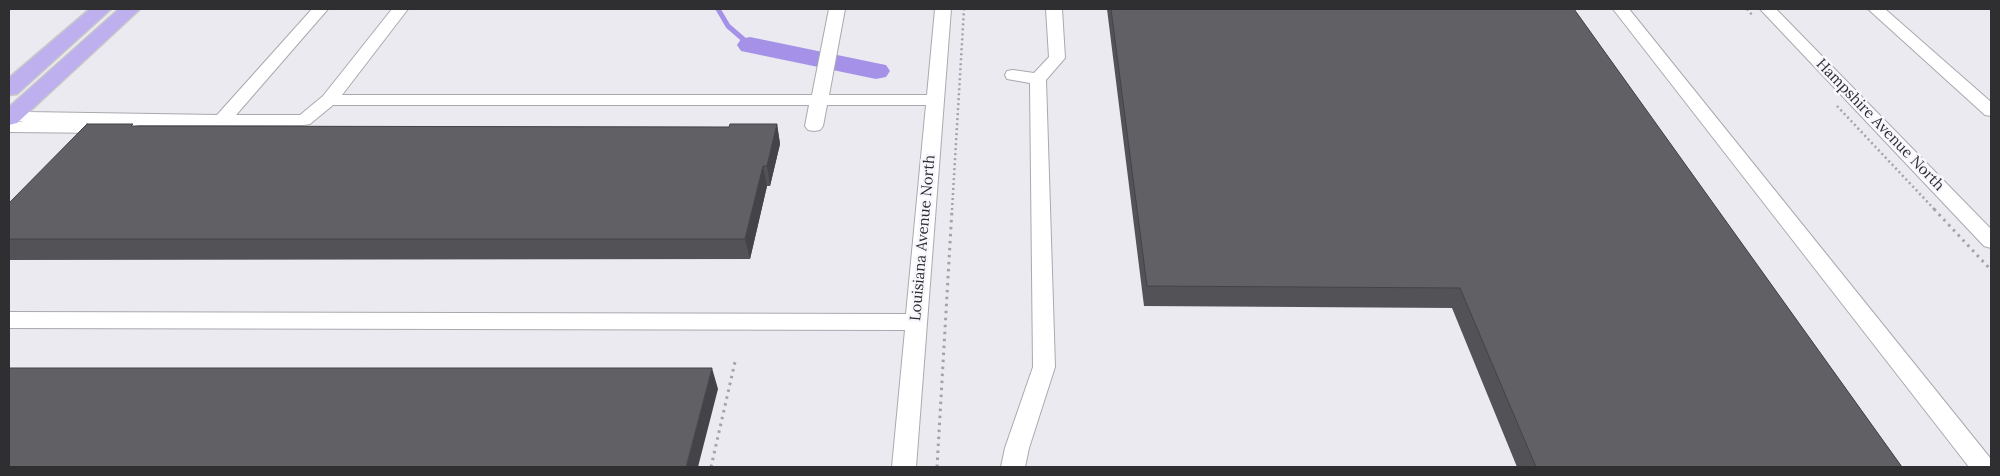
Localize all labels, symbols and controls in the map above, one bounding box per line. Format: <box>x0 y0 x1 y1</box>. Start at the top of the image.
street label: Hampshire Avenue North <box>1812 55 1948 195</box>
street label: Louisiana Avenue North <box>907 154 939 322</box>

